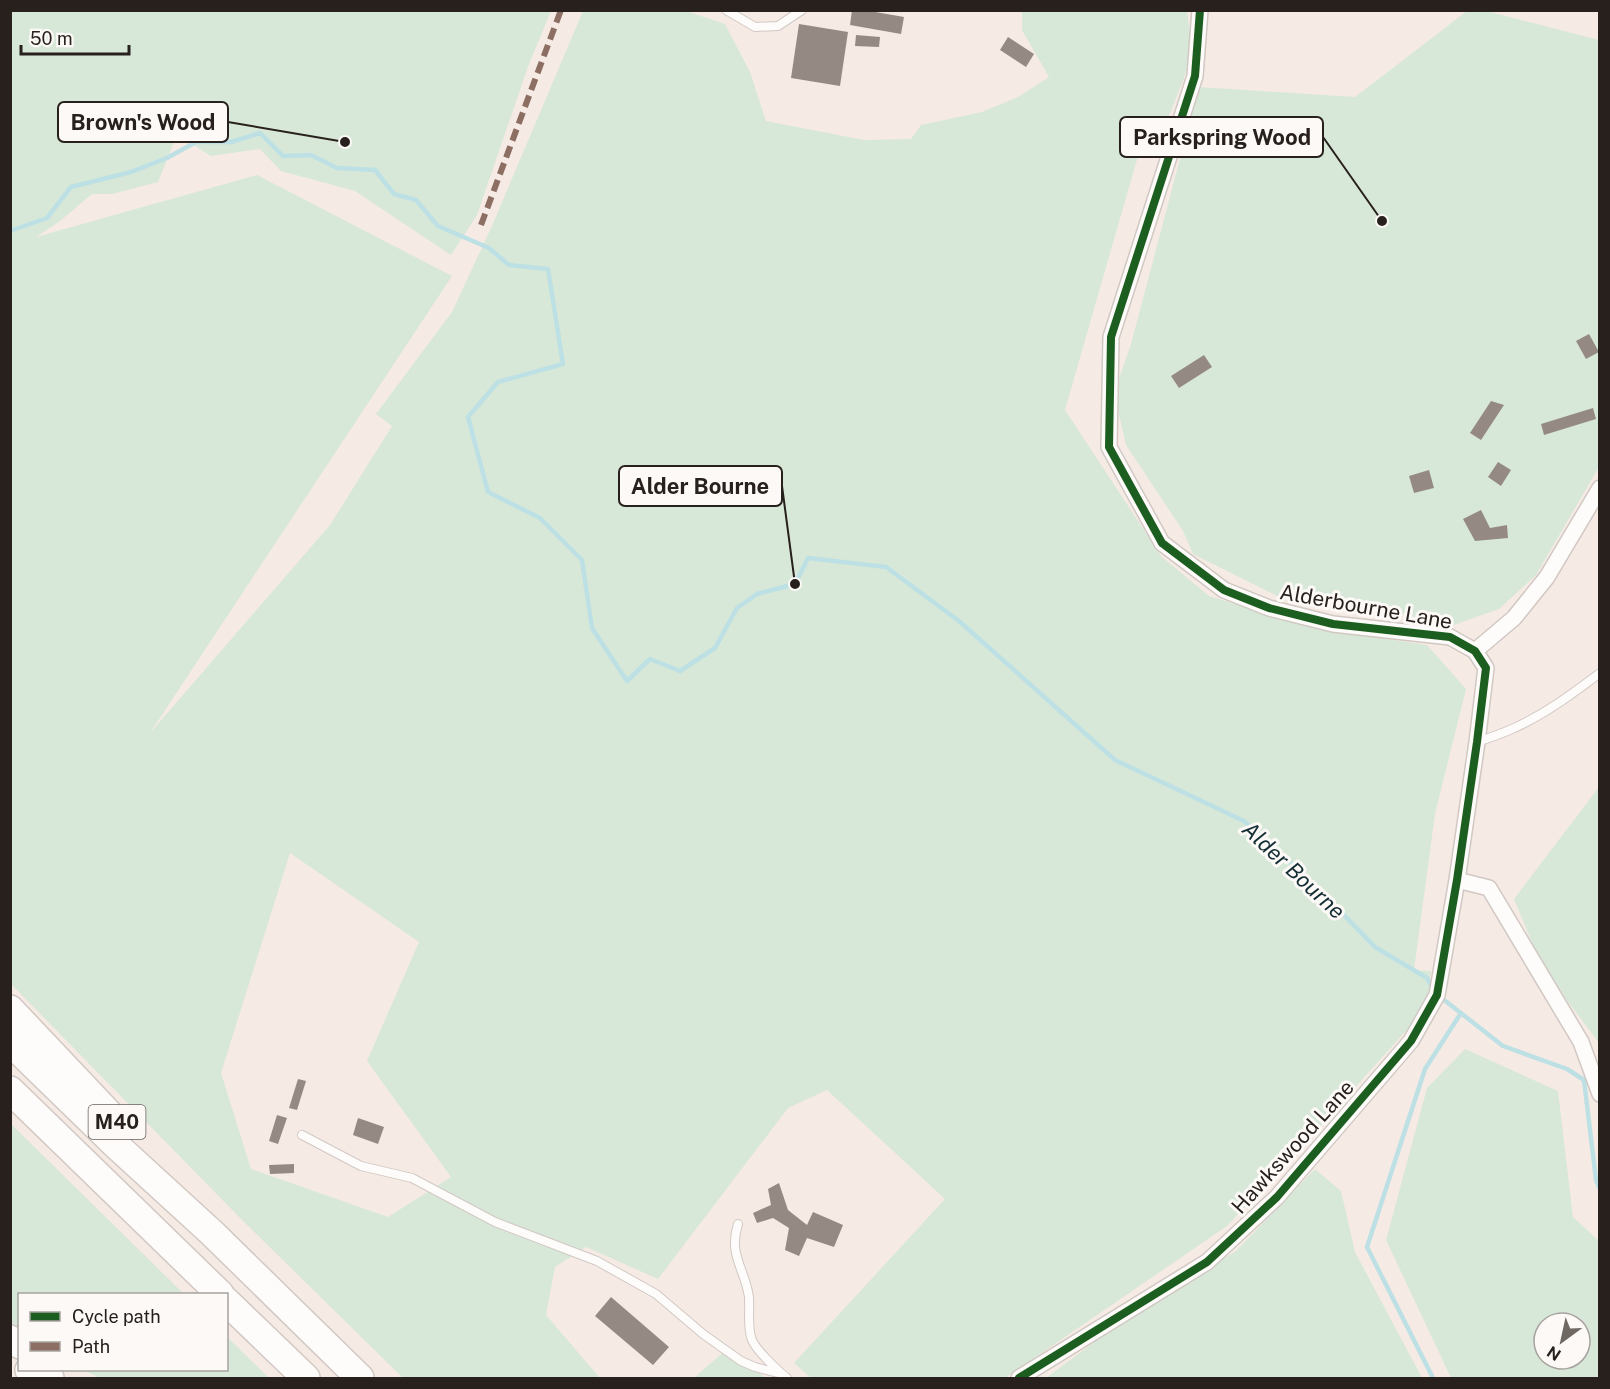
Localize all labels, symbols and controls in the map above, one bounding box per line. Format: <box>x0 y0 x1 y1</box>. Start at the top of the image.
scale bar <box>21 18 129 56</box>
text: 50 m <box>30 28 73 49</box>
callout: Brown's Wood <box>58 102 228 142</box>
text: Brown's Wood <box>71 109 215 135</box>
callout: Parkspring Wood <box>1120 117 1323 157</box>
text: Parkspring Wood <box>1133 124 1311 150</box>
callout: Alder Bourne <box>619 466 782 506</box>
text: Alder Bourne <box>631 473 769 499</box>
street label: Alderbourne Lane <box>1278 579 1454 634</box>
water label: Alder Bourne <box>1237 816 1351 924</box>
street label: Hawkswood Lane <box>1226 1075 1359 1218</box>
road number: M40 <box>88 1105 146 1139</box>
legend <box>18 1293 228 1371</box>
text: Cycle path <box>72 1306 161 1327</box>
north arrow <box>1532 1311 1592 1371</box>
text: Path <box>72 1336 110 1357</box>
text: N <box>1544 1342 1565 1365</box>

